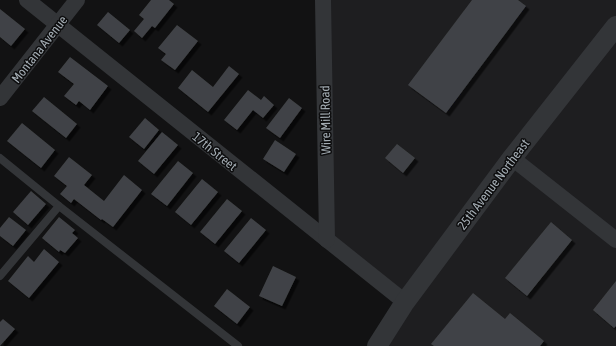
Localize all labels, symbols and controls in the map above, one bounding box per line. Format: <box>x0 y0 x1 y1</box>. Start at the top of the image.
street label: Montana Avenue <box>9 13 70 86</box>
street label: Wire Mill Road <box>317 85 334 155</box>
street label: 17th Street <box>190 129 240 174</box>
street label: 25th Avenue Northeast <box>454 136 533 233</box>

